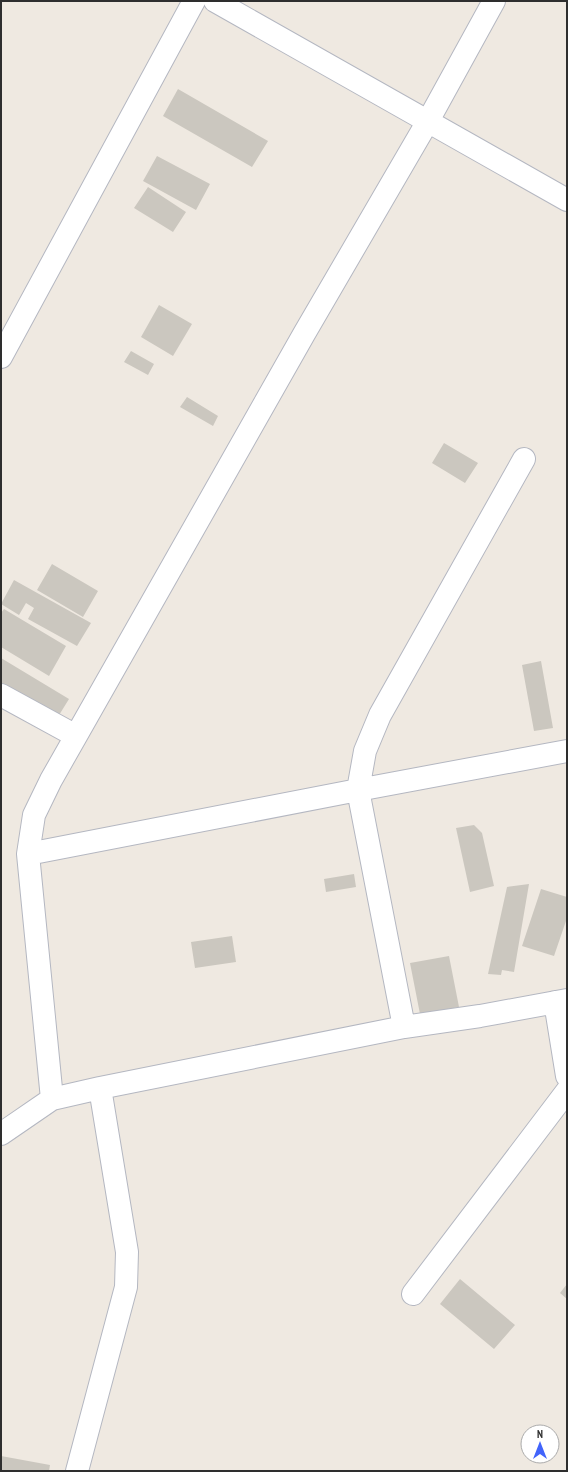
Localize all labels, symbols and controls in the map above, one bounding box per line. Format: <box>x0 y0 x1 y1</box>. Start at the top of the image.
north arrow <box>520 1424 560 1464</box>
text: N <box>537 1427 543 1441</box>

